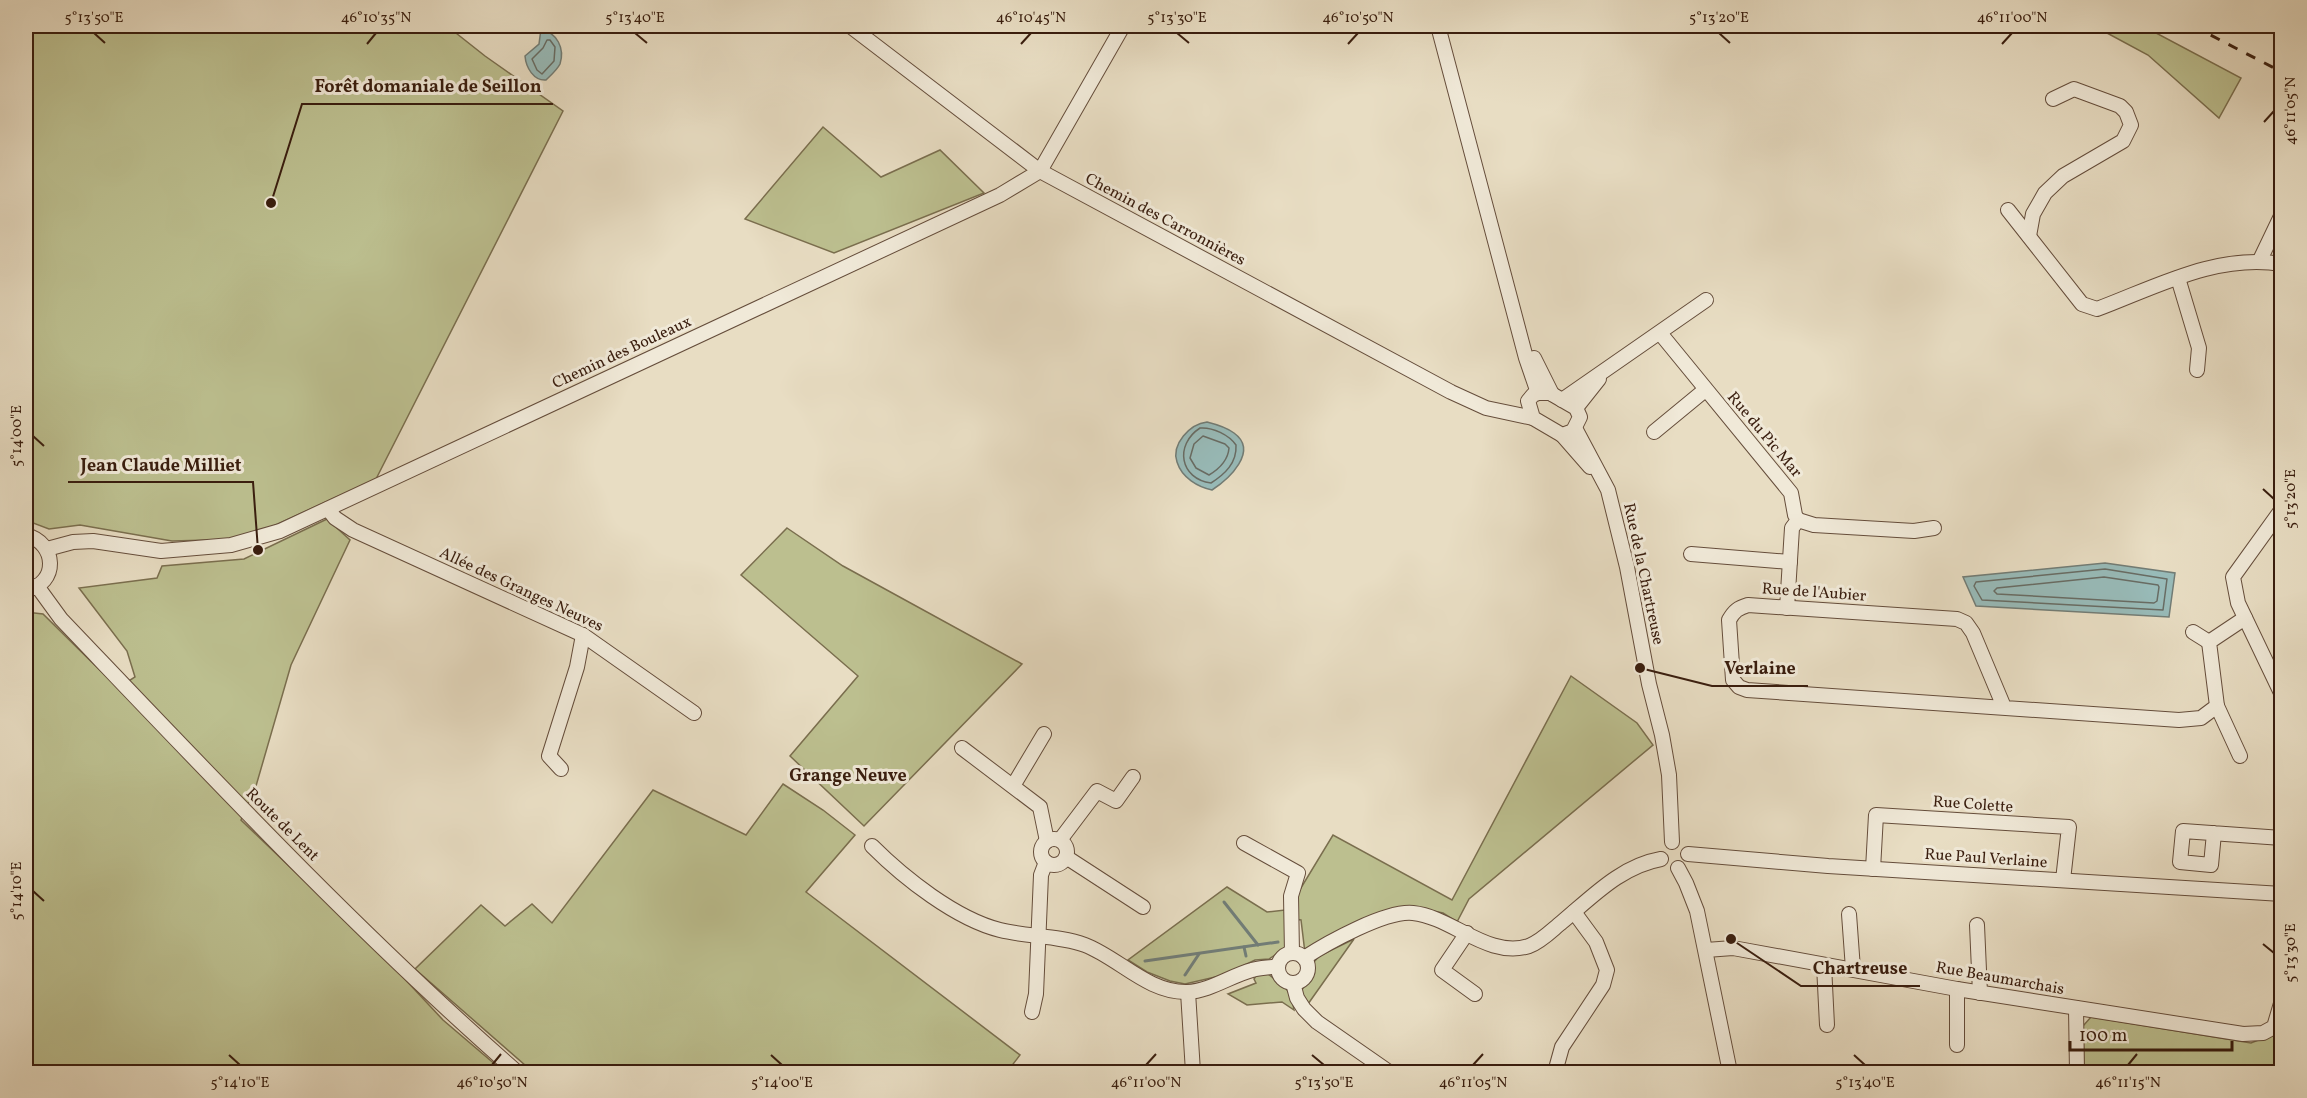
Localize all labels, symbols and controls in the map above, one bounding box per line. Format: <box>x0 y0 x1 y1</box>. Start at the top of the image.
text: 5°13'50"E <box>64 8 124 29</box>
text: 46°10'35"N <box>341 8 411 29</box>
text: 5°13'40"E <box>605 8 665 29</box>
text: 46°10'45"N <box>996 8 1066 29</box>
text: 5°13'30"E <box>1147 8 1207 29</box>
text: 46°10'50"N <box>1322 8 1394 29</box>
text: 5°13'20"E <box>1689 8 1749 29</box>
text: 46°11'00"N <box>1977 8 2047 29</box>
callout: Forêt domaniale de Seillon <box>302 68 553 104</box>
text: Forêt domaniale de Seillon <box>314 75 542 100</box>
text: 46°11'05"N <box>2281 77 2302 145</box>
street label: Chemin des Carronnières <box>1081 168 1249 272</box>
street label: Chemin des Bouleaux <box>549 311 695 395</box>
street label: Rue du Pic Mar <box>1721 387 1807 483</box>
text: 5°14'00"E <box>7 405 28 467</box>
callout: Jean Claude Milliet <box>68 446 253 482</box>
text: Jean Claude Milliet <box>79 454 242 479</box>
text: 5°13'20"E <box>2281 469 2302 529</box>
street label: Rue de la Chartreuse <box>1617 501 1669 647</box>
street label: Allée des Granges Neuves <box>436 542 607 638</box>
street label: Rue de l'Aubier <box>1761 578 1867 608</box>
callout: Verlaine <box>1712 650 1808 686</box>
text: Verlaine <box>1724 657 1796 682</box>
district label: Grange Neuve <box>789 764 907 789</box>
street label: Route de Lent <box>240 783 324 867</box>
street label: Rue Colette <box>1932 791 2014 819</box>
street label: Rue Paul Verlaine <box>1924 844 2048 874</box>
text: 5°14'10"E <box>7 862 28 920</box>
text: 5°13'30"E <box>2281 923 2302 983</box>
callout: Chartreuse <box>1801 950 1920 986</box>
text: Chartreuse <box>1813 957 1907 982</box>
street label: Rue Beaumarchais <box>1934 957 2066 1001</box>
scale bar <box>2070 1014 2232 1052</box>
text: 100 m <box>2079 1024 2128 1049</box>
text: 5°14'10"E <box>211 1073 269 1094</box>
text: 46°10'50"N <box>456 1073 528 1094</box>
text: 5°14'00"E <box>751 1073 813 1094</box>
text: 46°11'00"N <box>1111 1073 1181 1094</box>
text: 5°13'50"E <box>1294 1073 1354 1094</box>
text: 46°11'05"N <box>1439 1073 1507 1094</box>
text: 5°13'40"E <box>1835 1073 1895 1094</box>
text: 46°11'15"N <box>2095 1073 2161 1094</box>

